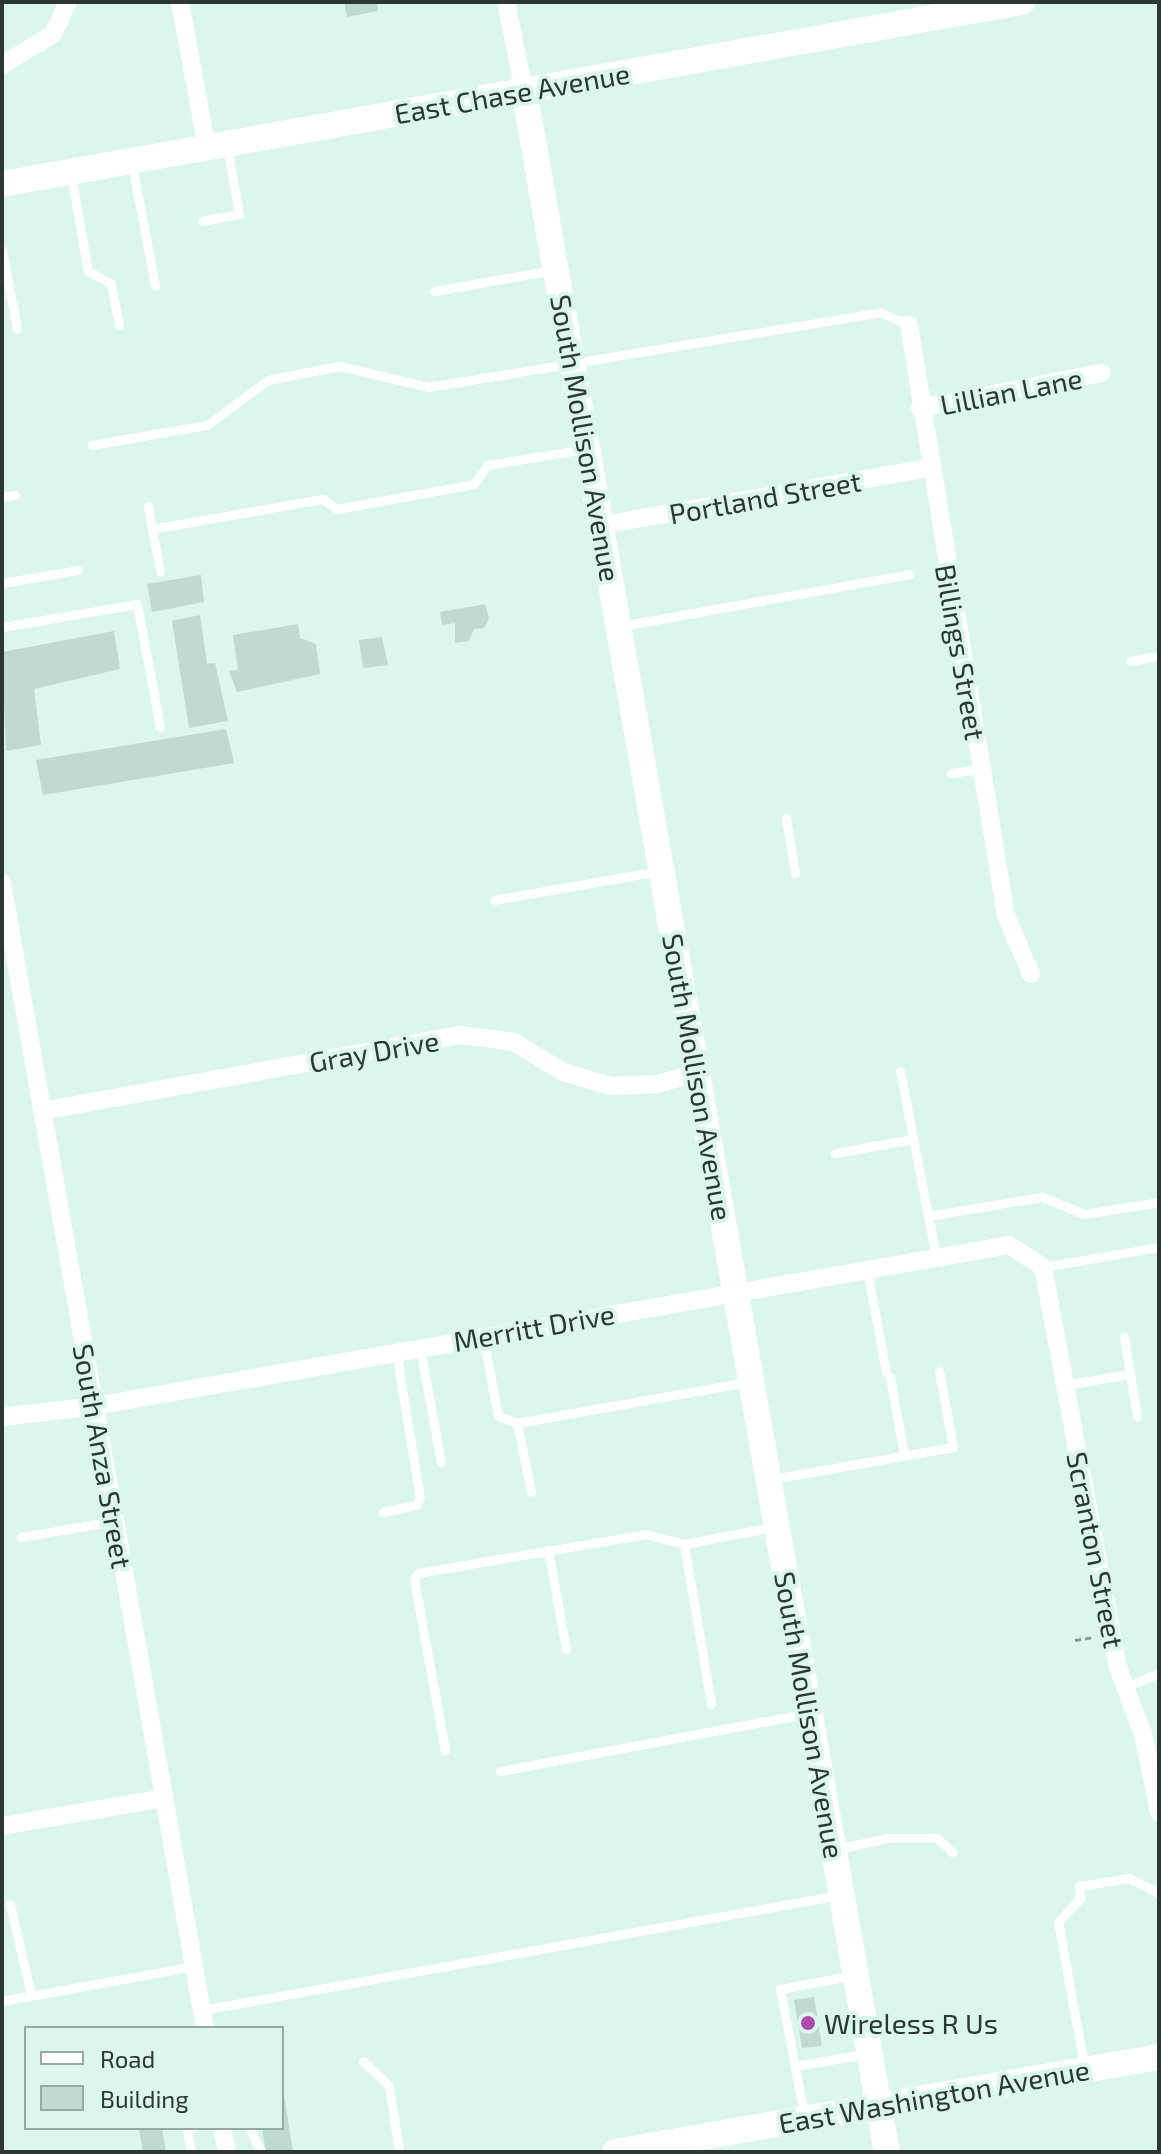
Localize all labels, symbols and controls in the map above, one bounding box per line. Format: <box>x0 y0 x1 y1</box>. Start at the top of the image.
street label: East Chase Avenue <box>391 56 633 130</box>
street label: South Mollison Avenue <box>544 292 628 584</box>
street label: Lillian Lane <box>937 361 1085 421</box>
street label: Portland Street <box>666 464 864 530</box>
street label: Billings Street <box>929 561 993 743</box>
street label: South Mollison Avenue <box>656 931 740 1223</box>
street label: Gray Drive <box>306 1023 442 1079</box>
street label: Merritt Drive <box>451 1296 617 1358</box>
street label: South Anza Street <box>67 1341 139 1571</box>
street label: Scranton Street <box>1061 1449 1131 1651</box>
street label: South Mollison Avenue <box>768 1569 852 1861</box>
place label: Wireless R Us <box>824 2006 998 2040</box>
marker: Wireless R Us <box>799 2014 817 2032</box>
legend <box>24 2026 284 2130</box>
text: Road <box>100 2044 155 2073</box>
street label: East Washington Avenue <box>775 2052 1093 2140</box>
text: Building <box>100 2084 189 2113</box>

